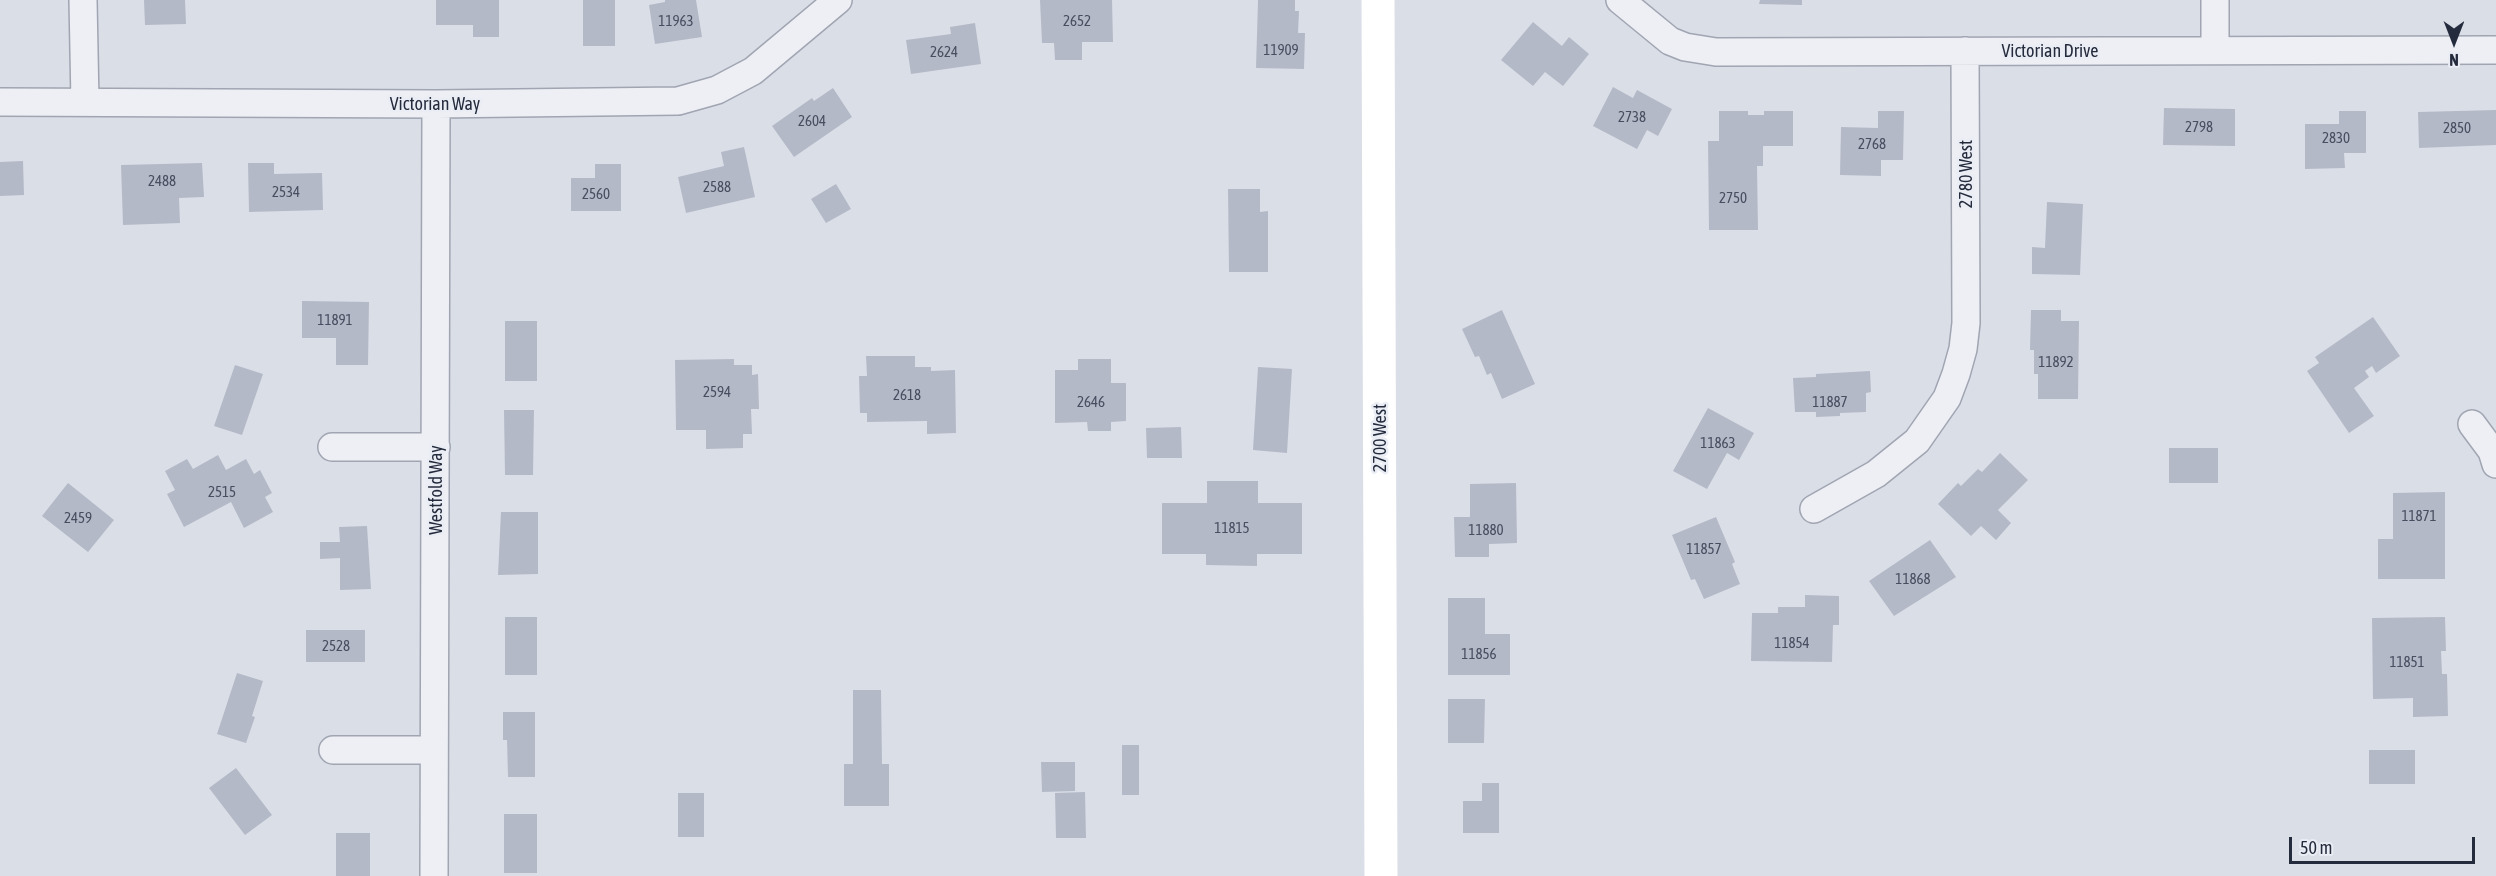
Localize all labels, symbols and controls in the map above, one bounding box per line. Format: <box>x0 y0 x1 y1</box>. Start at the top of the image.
house number: 11963 <box>658 12 694 30</box>
house number: 2652 <box>1063 12 1091 30</box>
north arrow <box>2424 12 2484 72</box>
street label: Victorian Drive <box>2001 40 2099 62</box>
house number: 11909 <box>1263 41 1299 59</box>
house number: 2624 <box>930 43 958 61</box>
text: N <box>2449 51 2459 69</box>
street label: Victorian Way <box>390 93 480 115</box>
house number: 2738 <box>1618 108 1646 126</box>
house number: 2604 <box>798 112 826 130</box>
house number: 2798 <box>2185 118 2213 136</box>
house number: 2850 <box>2443 119 2471 137</box>
house number: 2830 <box>2322 129 2350 147</box>
house number: 2768 <box>1858 135 1886 153</box>
street label: 2780 West <box>1955 140 1977 208</box>
house number: 2488 <box>148 172 176 190</box>
house number: 2588 <box>703 178 731 196</box>
house number: 2534 <box>272 183 300 201</box>
house number: 2560 <box>582 185 610 203</box>
house number: 2750 <box>1719 189 1747 207</box>
house number: 11891 <box>317 311 353 329</box>
house number: 11892 <box>2038 353 2074 371</box>
house number: 2594 <box>703 383 731 401</box>
house number: 2618 <box>893 386 921 404</box>
house number: 2646 <box>1077 393 1105 411</box>
house number: 11887 <box>1812 393 1848 411</box>
street label: 2700 West <box>1369 404 1391 472</box>
house number: 11863 <box>1700 434 1736 452</box>
street label: Westfold Way <box>425 445 447 535</box>
house number: 2515 <box>208 483 236 501</box>
house number: 11871 <box>2401 507 2437 525</box>
house number: 2459 <box>64 509 92 527</box>
house number: 11815 <box>1214 519 1250 537</box>
house number: 11880 <box>1468 521 1504 539</box>
house number: 11857 <box>1686 540 1722 558</box>
house number: 11868 <box>1895 570 1931 588</box>
house number: 11854 <box>1774 634 1810 652</box>
house number: 2528 <box>322 637 350 655</box>
house number: 11856 <box>1461 645 1497 663</box>
house number: 11851 <box>2389 653 2425 671</box>
scale bar <box>2292 825 2478 863</box>
text: 50 m <box>2300 837 2332 858</box>

